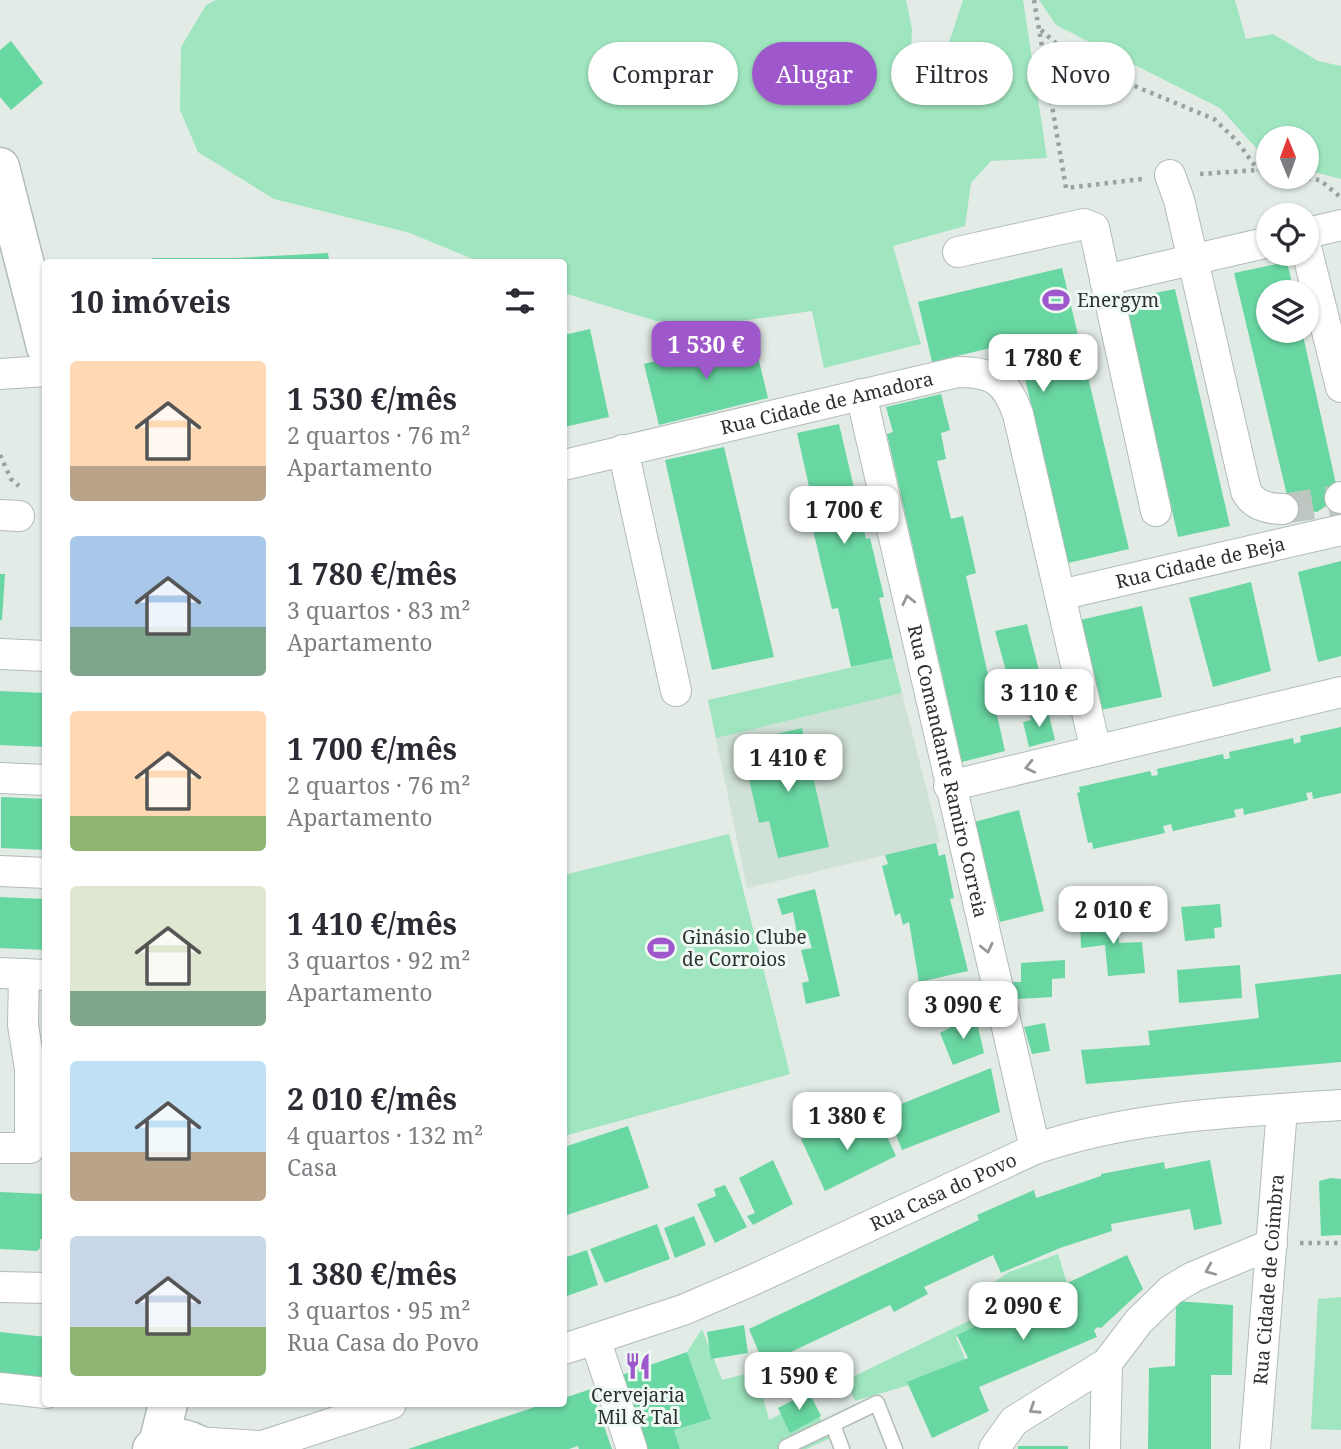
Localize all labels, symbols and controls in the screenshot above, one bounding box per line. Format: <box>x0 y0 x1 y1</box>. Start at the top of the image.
chip: Comprar <box>588 42 738 105</box>
chip: Alugar <box>752 42 877 105</box>
chip: Filtros <box>891 42 1013 105</box>
chip: Novo <box>1027 42 1135 105</box>
north arrow <box>1256 126 1320 189</box>
map controls <box>1256 126 1319 343</box>
button: locate <box>1256 203 1319 266</box>
button: layers <box>1256 280 1319 343</box>
text: 10 imóveis <box>70 281 231 322</box>
icon: filters <box>501 282 539 320</box>
sports icon: Energym <box>1041 285 1071 315</box>
place label: Energym <box>1077 287 1159 313</box>
pin: 1 530 € <box>641 322 771 381</box>
text: 1 530 € <box>668 328 744 360</box>
pin: 1 780 € <box>978 334 1108 394</box>
text: 1 780 € <box>1005 341 1081 373</box>
street label: Rua Cidade de Amadora <box>718 365 936 441</box>
text: 1 530 €/mês <box>287 378 457 419</box>
icon: home <box>126 389 210 473</box>
text: 2 quartos · 76 m² <box>287 419 470 451</box>
text: Apartamento <box>287 451 432 483</box>
pin: 1 700 € <box>779 486 909 546</box>
text: 1 700 € <box>806 493 882 525</box>
street label: Rua Cidade de Beja <box>1113 530 1287 595</box>
text: 1 780 €/mês <box>287 553 457 594</box>
icon: home <box>126 564 210 648</box>
text: 3 quartos · 83 m² <box>287 594 470 626</box>
one-way arrow <box>901 594 916 606</box>
street label: Rua Comandante Ramiro Correia <box>902 622 994 920</box>
text: Apartamento <box>287 626 432 658</box>
pin: 3 110 € <box>974 670 1104 729</box>
text: 3 110 € <box>1001 676 1077 708</box>
text: 1 700 €/mês <box>287 728 457 769</box>
pin: 1 410 € <box>723 734 853 794</box>
icon: home <box>126 739 210 823</box>
text: 1 410 € <box>750 741 826 773</box>
one-way arrow <box>1024 759 1036 773</box>
text: 2 quartos · 76 m² <box>287 769 470 801</box>
text: Apartamento <box>287 801 432 833</box>
pin: 2 010 € <box>1048 886 1178 946</box>
text: 2 010 € <box>1075 893 1151 925</box>
text: 1 410 €/mês <box>287 903 457 944</box>
icon: home <box>126 914 210 998</box>
place label: Ginásio Clube de Corroios <box>682 924 807 972</box>
sports icon: Ginásio Clube de Corroios <box>646 933 676 963</box>
one-way arrow <box>979 942 994 954</box>
text: 3 quartos · 92 m² <box>287 944 470 976</box>
text: Apartamento <box>287 976 432 1008</box>
pin: 3 090 € <box>898 982 1028 1041</box>
text: 3 090 € <box>925 988 1001 1020</box>
text: 2 010 €/mês <box>287 1078 457 1119</box>
icon: home <box>126 1089 210 1173</box>
pin: 1 380 € <box>782 1092 912 1152</box>
text: 1 380 € <box>809 1099 885 1131</box>
text: 4 quartos · 132 m² <box>287 1119 483 1151</box>
street label: Rua Casa do Povo <box>866 1146 1021 1237</box>
text: Casa <box>287 1151 337 1183</box>
street label: Rua Cidade de Coimbra <box>1247 1173 1290 1386</box>
text: 1 380 €/mês <box>287 1253 457 1294</box>
one-way arrow <box>1204 1262 1217 1276</box>
icon: home <box>126 1264 210 1348</box>
pin: 2 090 € <box>958 1282 1088 1342</box>
text: 2 090 € <box>985 1289 1061 1321</box>
text: 3 quartos · 95 m² <box>287 1294 470 1326</box>
text: Rua Casa do Povo <box>287 1326 479 1358</box>
restaurant icon: Cervejaria Mil & Tal <box>623 1351 653 1381</box>
pin: 1 590 € <box>734 1352 864 1412</box>
text: 1 590 € <box>761 1359 837 1391</box>
place label: Cervejaria Mil & Tal <box>591 1382 685 1430</box>
one-way arrow <box>1028 1400 1041 1413</box>

